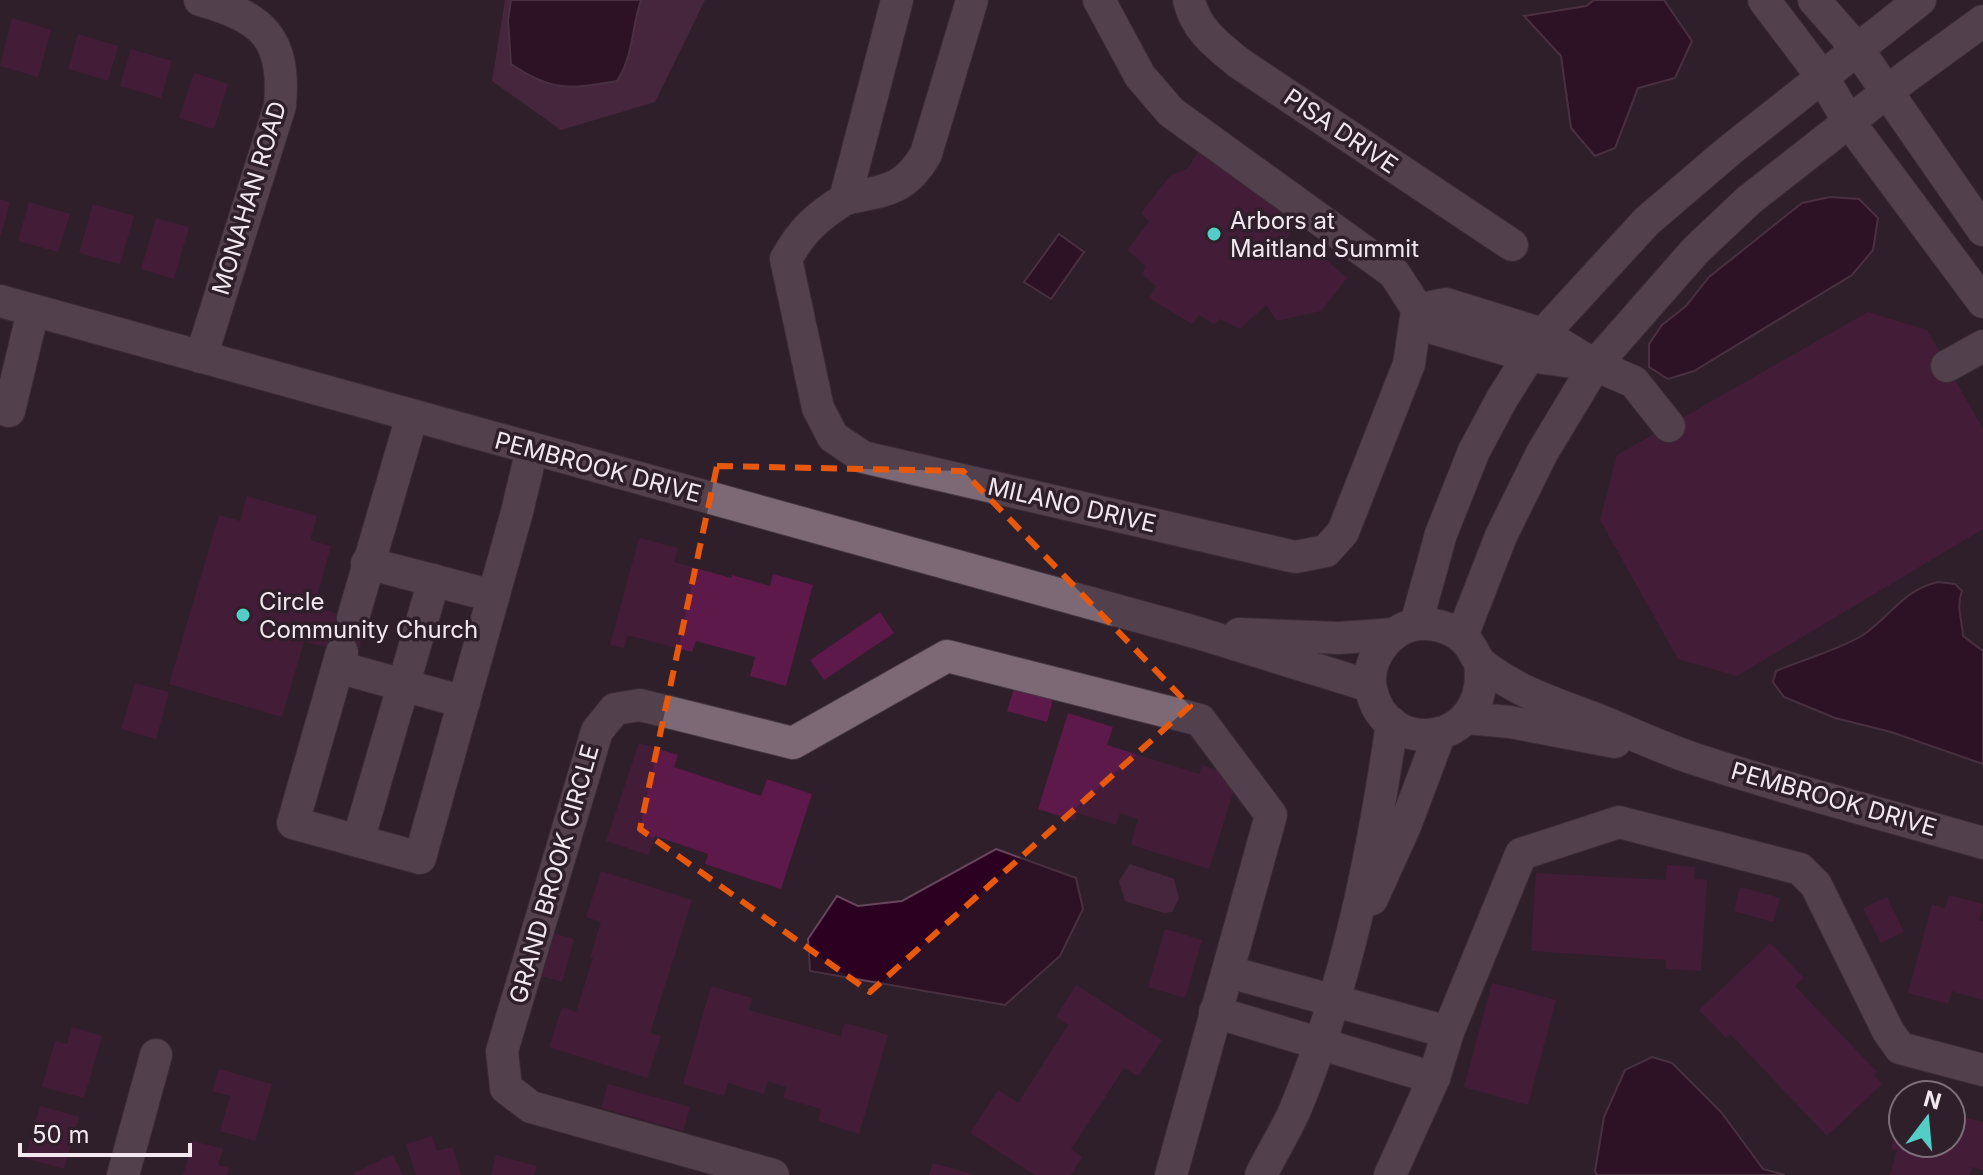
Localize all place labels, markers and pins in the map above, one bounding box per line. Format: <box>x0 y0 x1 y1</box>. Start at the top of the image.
place label: Arbors at Maitland Summit <box>1230 206 1419 263</box>
marker: Arbors at Maitland Summit <box>1205 225 1223 243</box>
place label: Circle Community Church <box>259 587 478 644</box>
marker: Circle Community Church <box>234 606 252 624</box>

